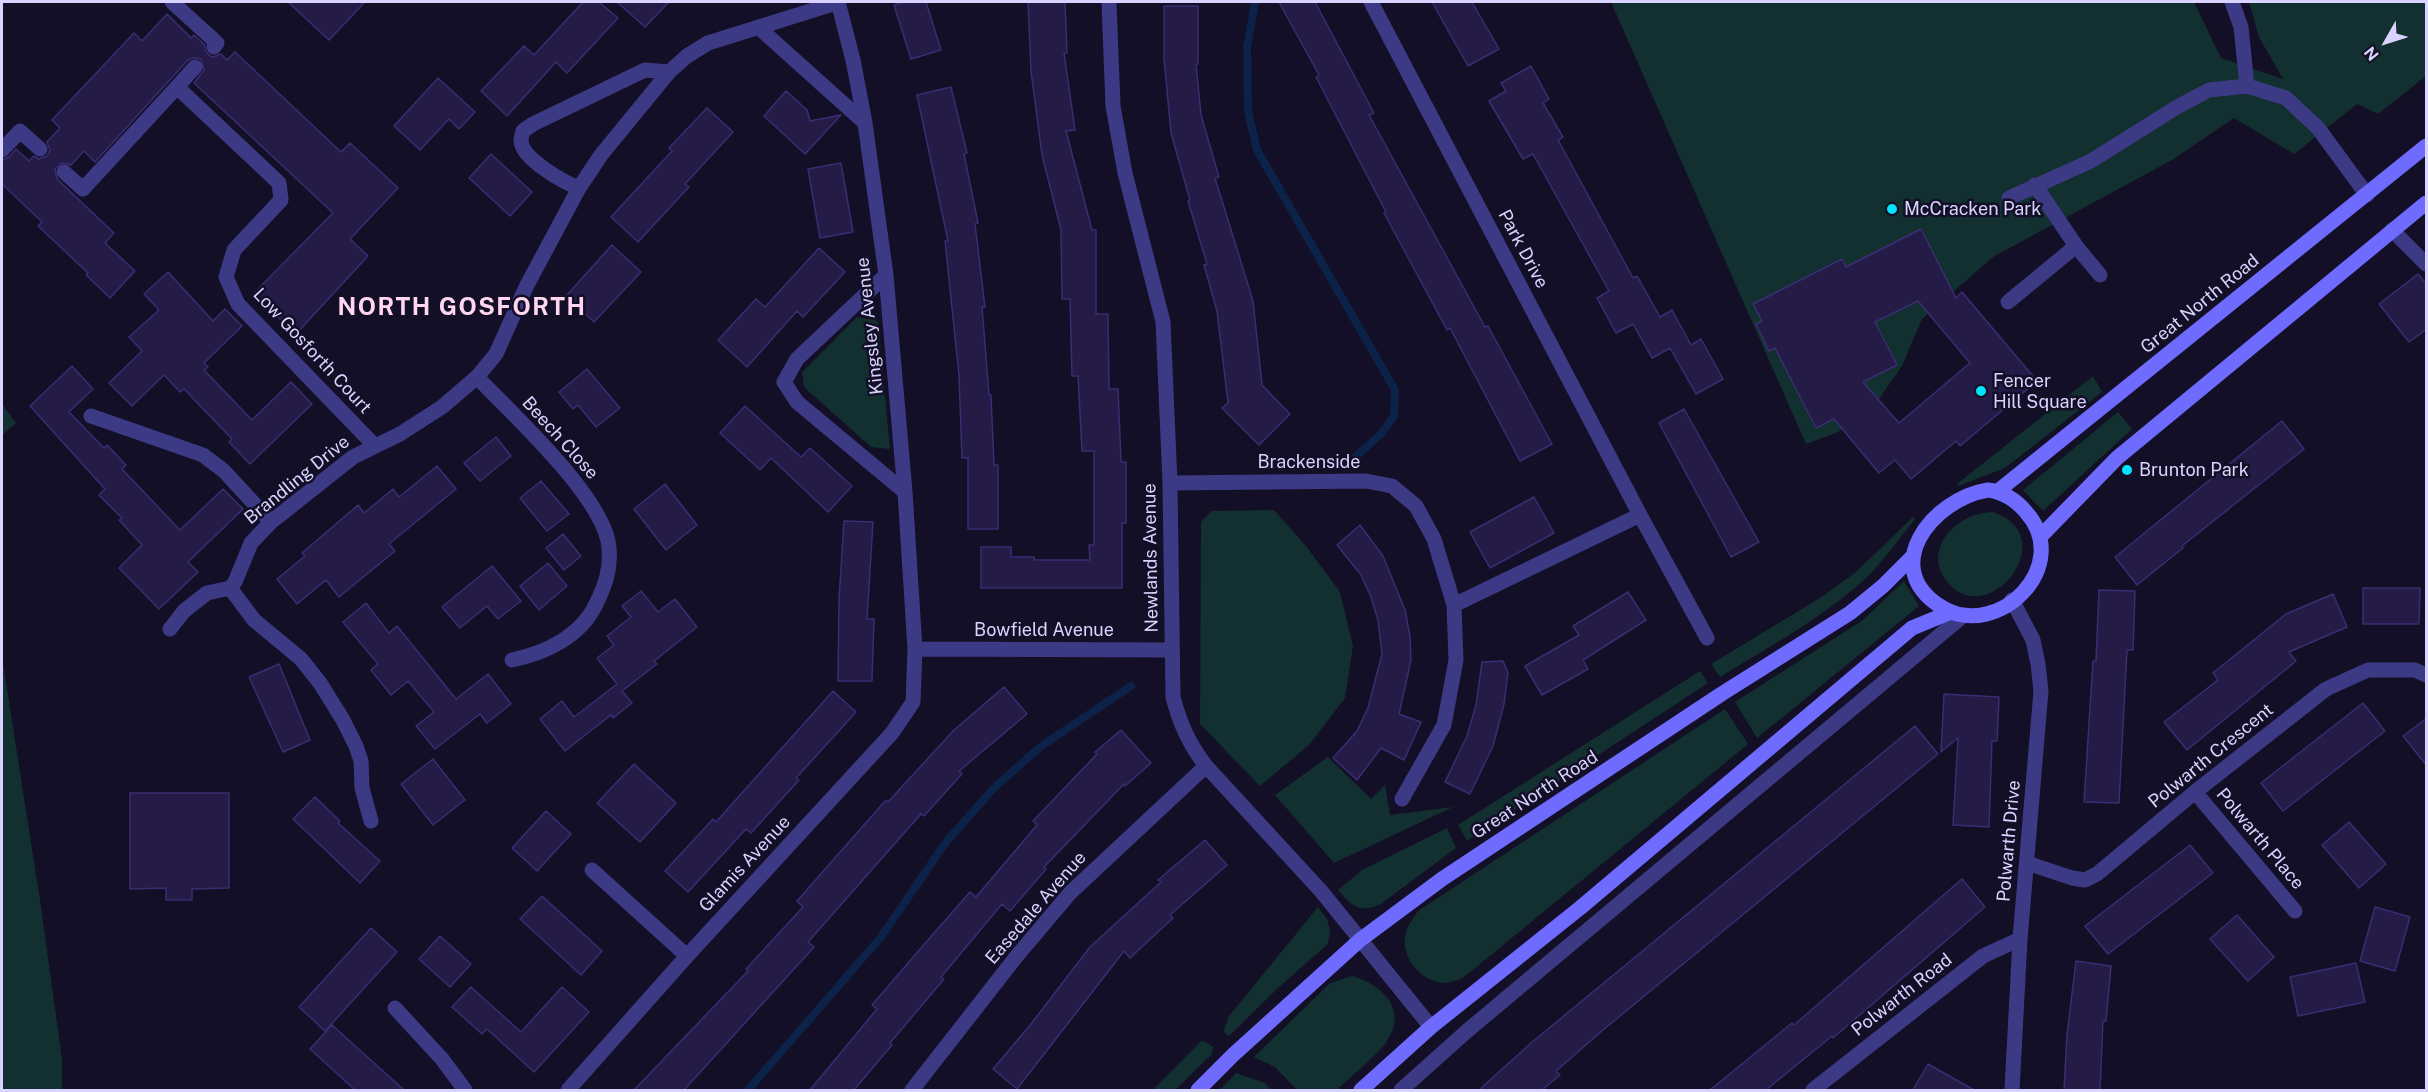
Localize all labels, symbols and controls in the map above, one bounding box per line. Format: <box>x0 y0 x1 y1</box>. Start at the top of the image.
north arrow <box>2356 12 2416 72</box>
text: N <box>2360 43 2383 64</box>
place label: McCracken Park <box>1904 198 2041 220</box>
marker: McCracken Park <box>1885 202 1899 216</box>
street label: Park Drive <box>1493 206 1553 292</box>
street label: Great North Road <box>2137 250 2263 358</box>
street label: Kingsley Avenue <box>852 256 888 396</box>
street label: Low Gosforth Court <box>248 284 376 418</box>
district label: NORTH GOSFORTH <box>338 294 586 322</box>
place label: Fencer Hill Square <box>1993 370 2087 412</box>
marker: Fencer Hill Square <box>1974 384 1988 398</box>
street label: Beech Close <box>517 392 603 484</box>
street label: Brandling Drive <box>240 431 354 529</box>
street label: Brackenside <box>1257 451 1361 473</box>
place label: Brunton Park <box>2139 459 2249 481</box>
marker: Brunton Park <box>2120 463 2134 477</box>
street label: Newlands Avenue <box>1139 483 1163 633</box>
street label: Bowfield Avenue <box>974 619 1114 641</box>
street label: Polwarth Crescent <box>2144 699 2278 813</box>
street label: Great North Road <box>1468 746 1602 844</box>
street label: Polwarth Drive <box>1993 779 2025 903</box>
street label: Polwarth Place <box>2211 784 2309 894</box>
street label: Glamis Avenue <box>695 811 795 917</box>
street label: Easedale Avenue <box>981 847 1091 969</box>
street label: Polwarth Road <box>1847 949 1957 1041</box>

